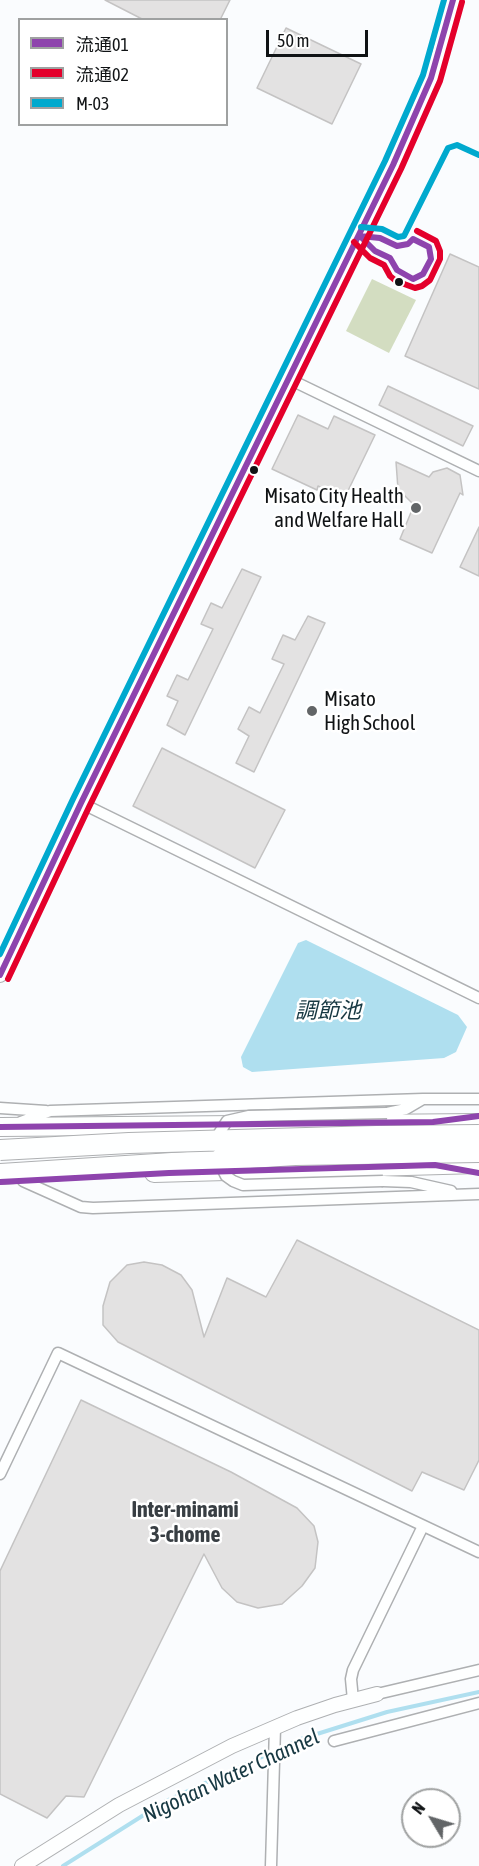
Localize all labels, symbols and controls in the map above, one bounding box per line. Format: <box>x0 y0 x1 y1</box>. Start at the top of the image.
legend <box>18 18 228 126</box>
scale bar <box>269 18 371 56</box>
text: 50 m <box>277 30 309 51</box>
text: 流通01 <box>76 34 129 55</box>
text: 流通02 <box>76 64 129 85</box>
text: M-03 <box>76 93 109 114</box>
unlabelled marker <box>393 276 405 288</box>
unlabelled marker <box>248 464 260 476</box>
place label: Misato City Health and Welfare Hall <box>264 483 404 533</box>
marker: Misato City Health and Welfare Hall <box>409 501 423 515</box>
place label: Misato High School <box>324 686 415 736</box>
marker: Misato High School <box>305 704 319 718</box>
water label: 調節池 <box>295 998 361 1024</box>
district label: Inter-minami 3-chome <box>131 1497 239 1548</box>
water label: Nigohan Water Channel <box>138 1723 324 1829</box>
north arrow <box>401 1788 461 1848</box>
text: N <box>408 1799 428 1817</box>

